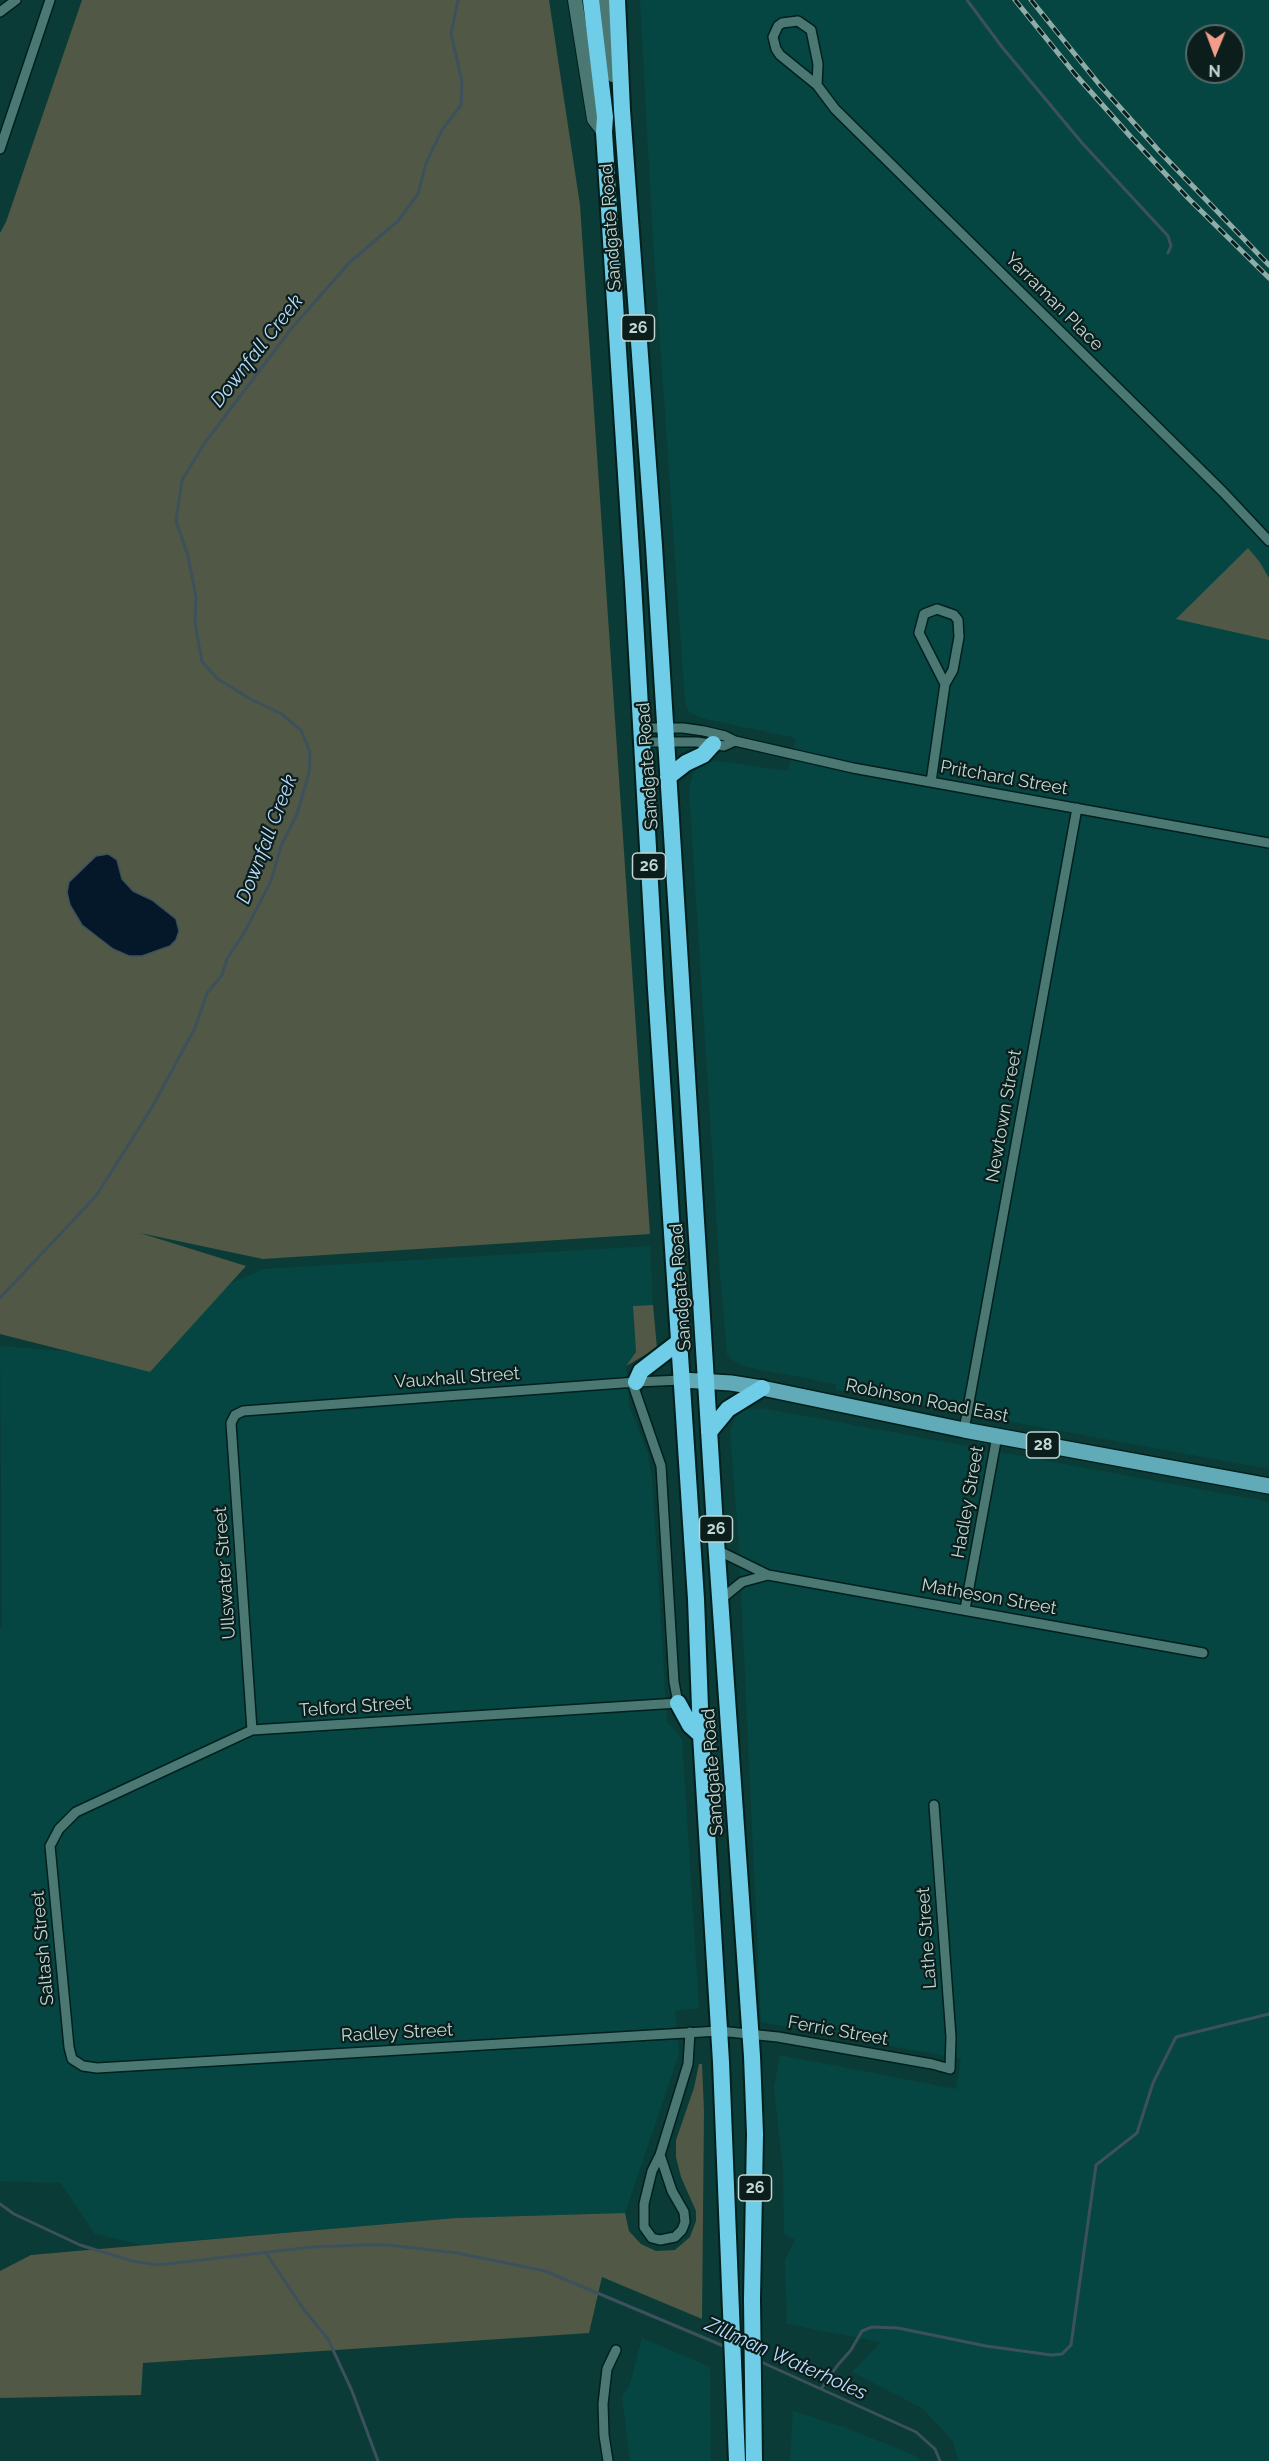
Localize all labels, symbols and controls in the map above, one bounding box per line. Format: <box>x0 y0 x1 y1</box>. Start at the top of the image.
north arrow <box>1185 24 1245 84</box>
text: N <box>1208 61 1221 80</box>
street label: Sandgate Road <box>596 163 626 291</box>
street label: Yarraman Place <box>1000 248 1108 356</box>
water label: Downfall Creek <box>205 290 309 412</box>
road number: 26 <box>622 315 654 341</box>
street label: Sandgate Road <box>633 702 663 830</box>
street label: Pritchard Street <box>938 756 1070 800</box>
water label: Downfall Creek <box>231 771 303 907</box>
road number: 26 <box>632 853 666 879</box>
street label: Newtown Street <box>982 1048 1026 1184</box>
street label: Sandgate Road <box>666 1223 696 1351</box>
street label: Vauxhall Street <box>394 1363 520 1393</box>
street label: Robinson Road East <box>844 1375 1010 1427</box>
road number: 28 <box>1026 1432 1060 1458</box>
street label: Hadley Street <box>947 1444 989 1560</box>
street label: Ullswater Street <box>210 1506 240 1640</box>
road number: 26 <box>700 1516 732 1542</box>
street label: Matheson Street <box>920 1574 1058 1620</box>
street label: Telford Street <box>298 1692 412 1722</box>
street label: Sandgate Road <box>698 1708 728 1836</box>
street label: Lathe Street <box>913 1886 941 1990</box>
street label: Saltash Street <box>27 1890 59 2006</box>
street label: Ferric Street <box>786 2012 890 2050</box>
street label: Radley Street <box>340 2019 454 2047</box>
road number: 26 <box>738 2175 771 2201</box>
water label: Zillman Waterholes <box>701 2312 871 2406</box>

